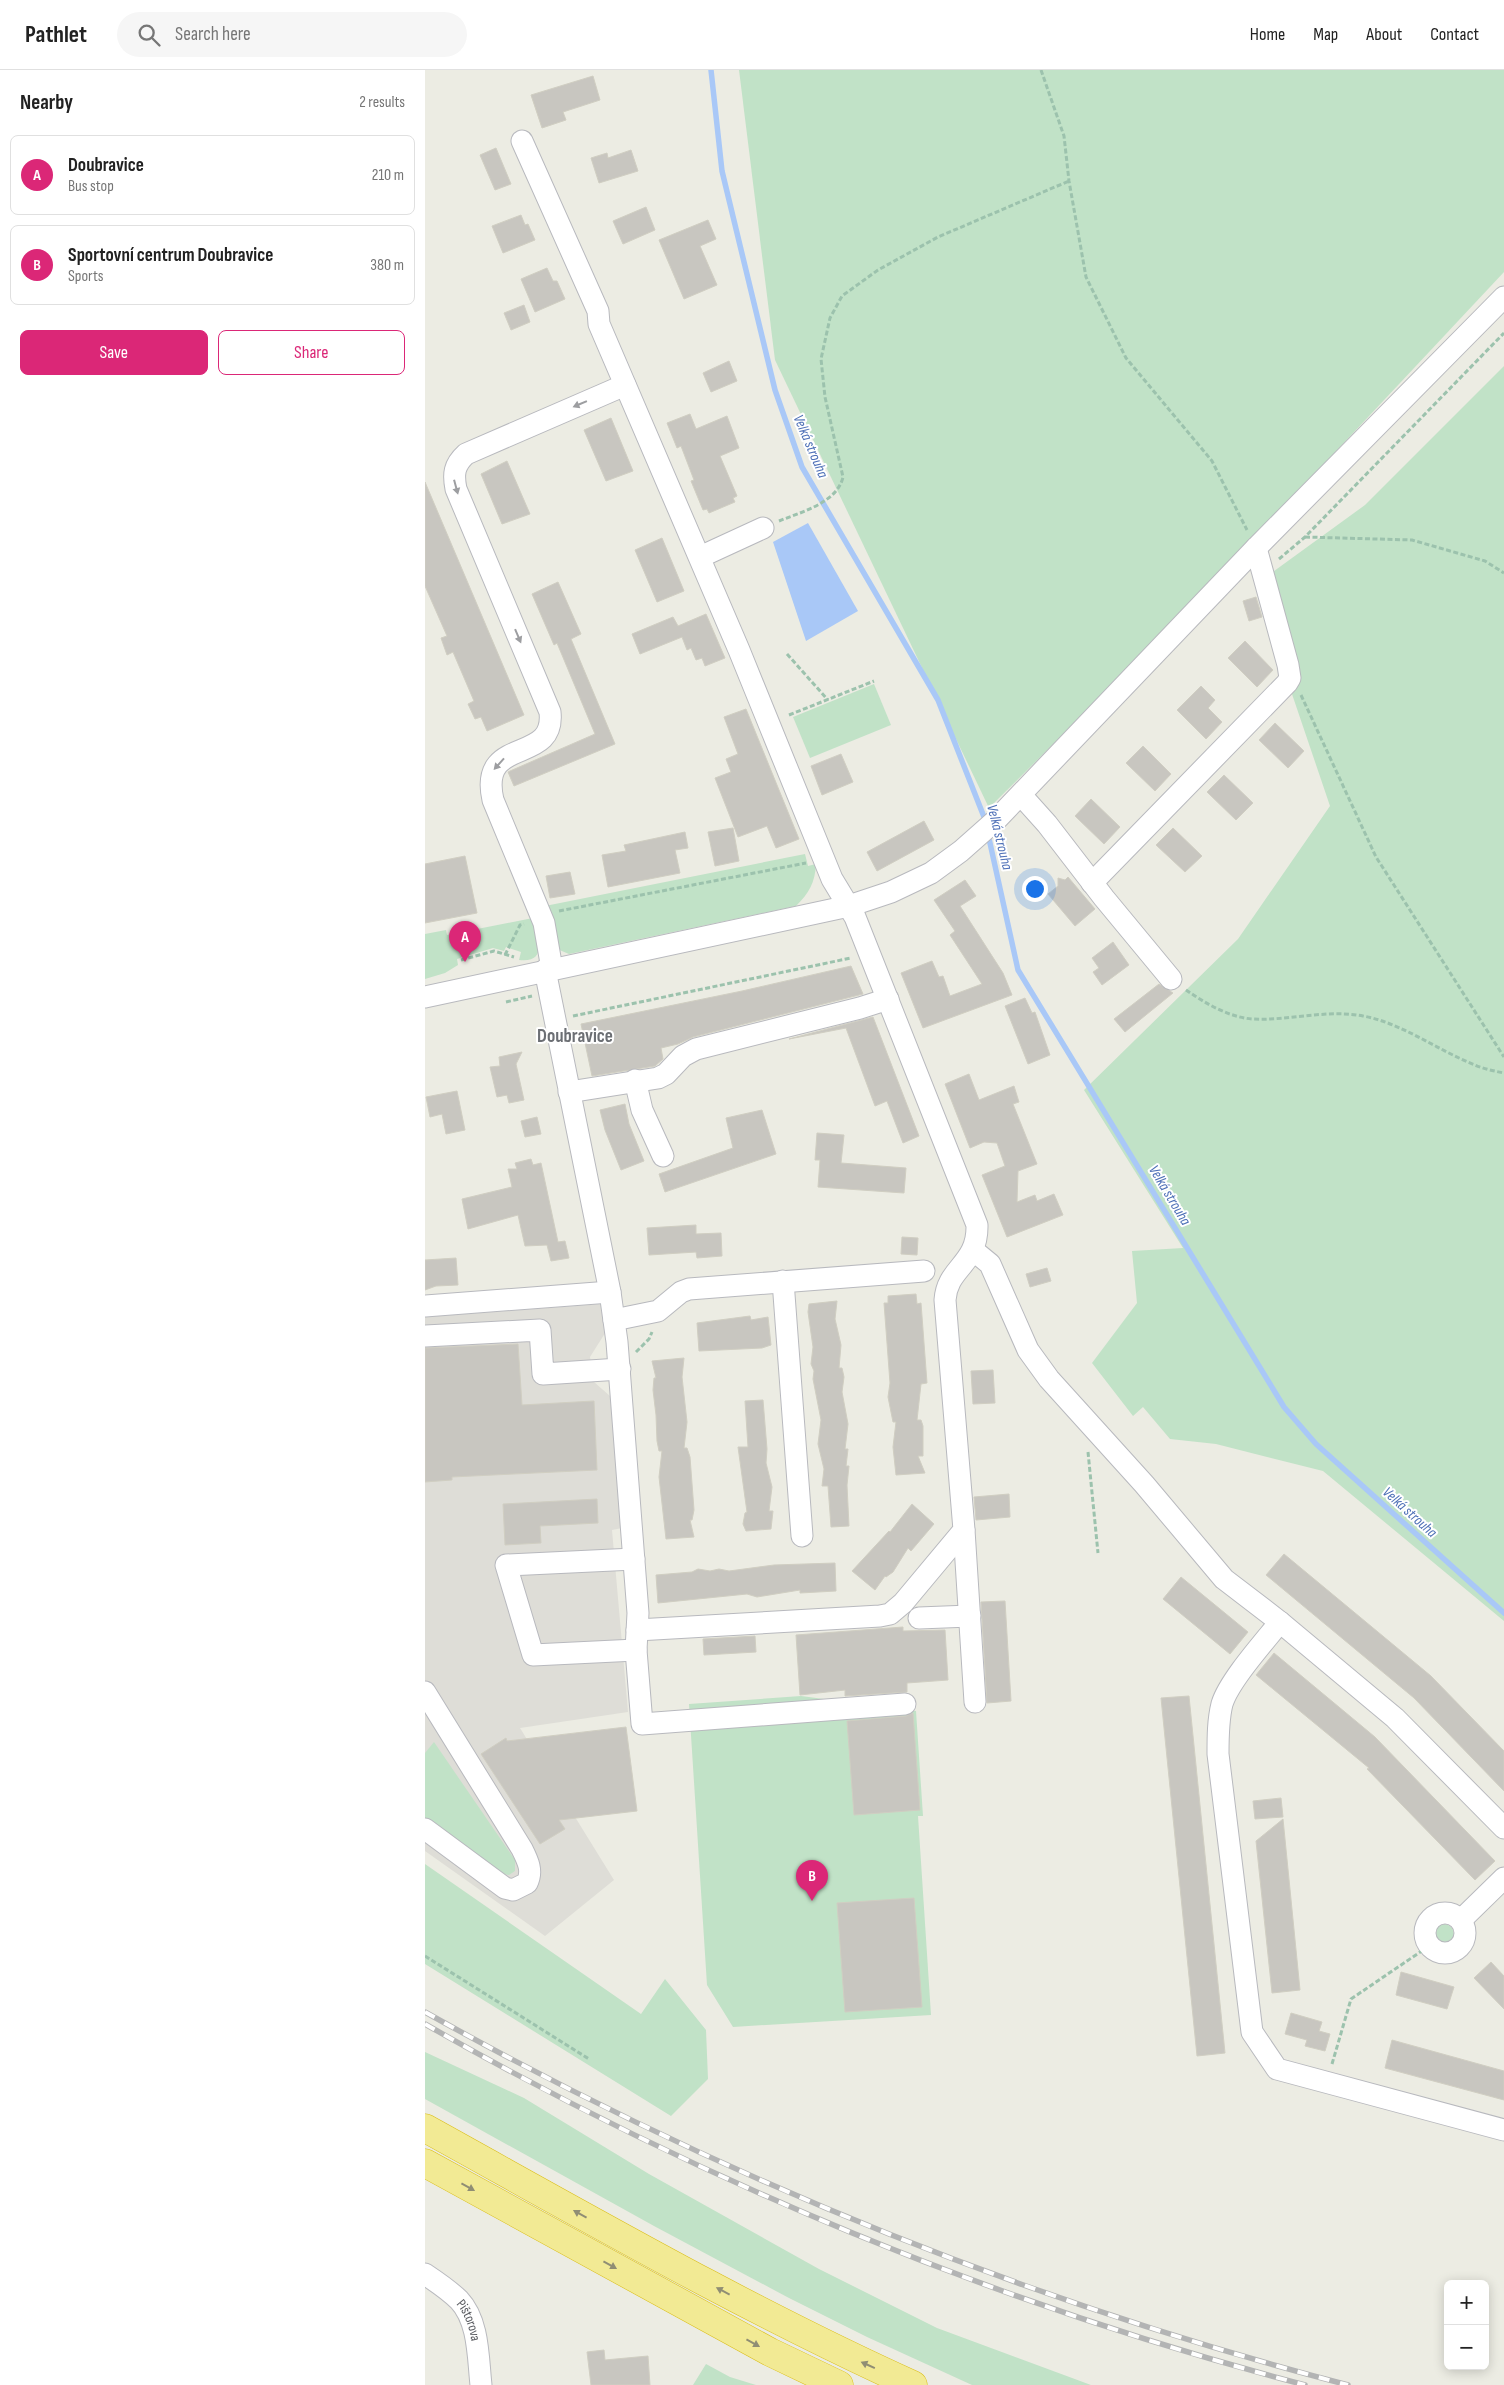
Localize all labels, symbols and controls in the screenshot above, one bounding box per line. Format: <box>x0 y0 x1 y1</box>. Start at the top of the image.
search box <box>117 12 467 57</box>
text: Pathlet <box>25 20 87 49</box>
icon: search <box>135 21 163 49</box>
text: Search here <box>175 23 251 46</box>
text: Home <box>1250 24 1285 45</box>
text: Map <box>1313 24 1338 45</box>
text: About <box>1366 24 1402 45</box>
text: Contact <box>1430 24 1479 45</box>
text: Nearby <box>20 90 73 115</box>
text: 2 results <box>359 93 405 112</box>
text: Doubravice <box>68 154 144 177</box>
text: A <box>33 166 41 185</box>
text: 210 m <box>372 166 404 185</box>
text: Bus stop <box>68 177 114 196</box>
text: Sportovní centrum Doubravice <box>68 244 273 267</box>
text: B <box>33 256 41 275</box>
text: 380 m <box>370 256 404 275</box>
text: Sports <box>68 267 103 286</box>
button: Save <box>20 330 208 375</box>
button: Share <box>218 330 405 375</box>
one-way arrow <box>573 401 587 409</box>
water label: Velká strouha <box>789 412 832 481</box>
one-way arrow <box>452 479 460 494</box>
one-way arrow <box>515 629 523 643</box>
one-way arrow <box>493 758 505 770</box>
water label: Velká strouha <box>982 802 1017 872</box>
your location <box>1022 876 1048 902</box>
pin: A <box>449 921 481 962</box>
district label: Doubravice <box>537 1025 613 1048</box>
water label: Velká strouha <box>1144 1162 1195 1229</box>
water label: Velká strouha <box>1378 1483 1441 1542</box>
pin: B <box>796 1860 828 1901</box>
one-way arrow <box>461 2182 474 2191</box>
one-way arrow <box>573 2210 588 2218</box>
one-way arrow <box>604 2260 617 2269</box>
map controls <box>1444 2280 1489 2370</box>
button: + <box>1444 2280 1489 2325</box>
one-way arrow <box>716 2287 731 2295</box>
street label: Pištorova <box>453 2296 484 2342</box>
button: − <box>1444 2325 1489 2370</box>
one-way arrow <box>746 2338 759 2347</box>
one-way arrow <box>861 2360 875 2368</box>

